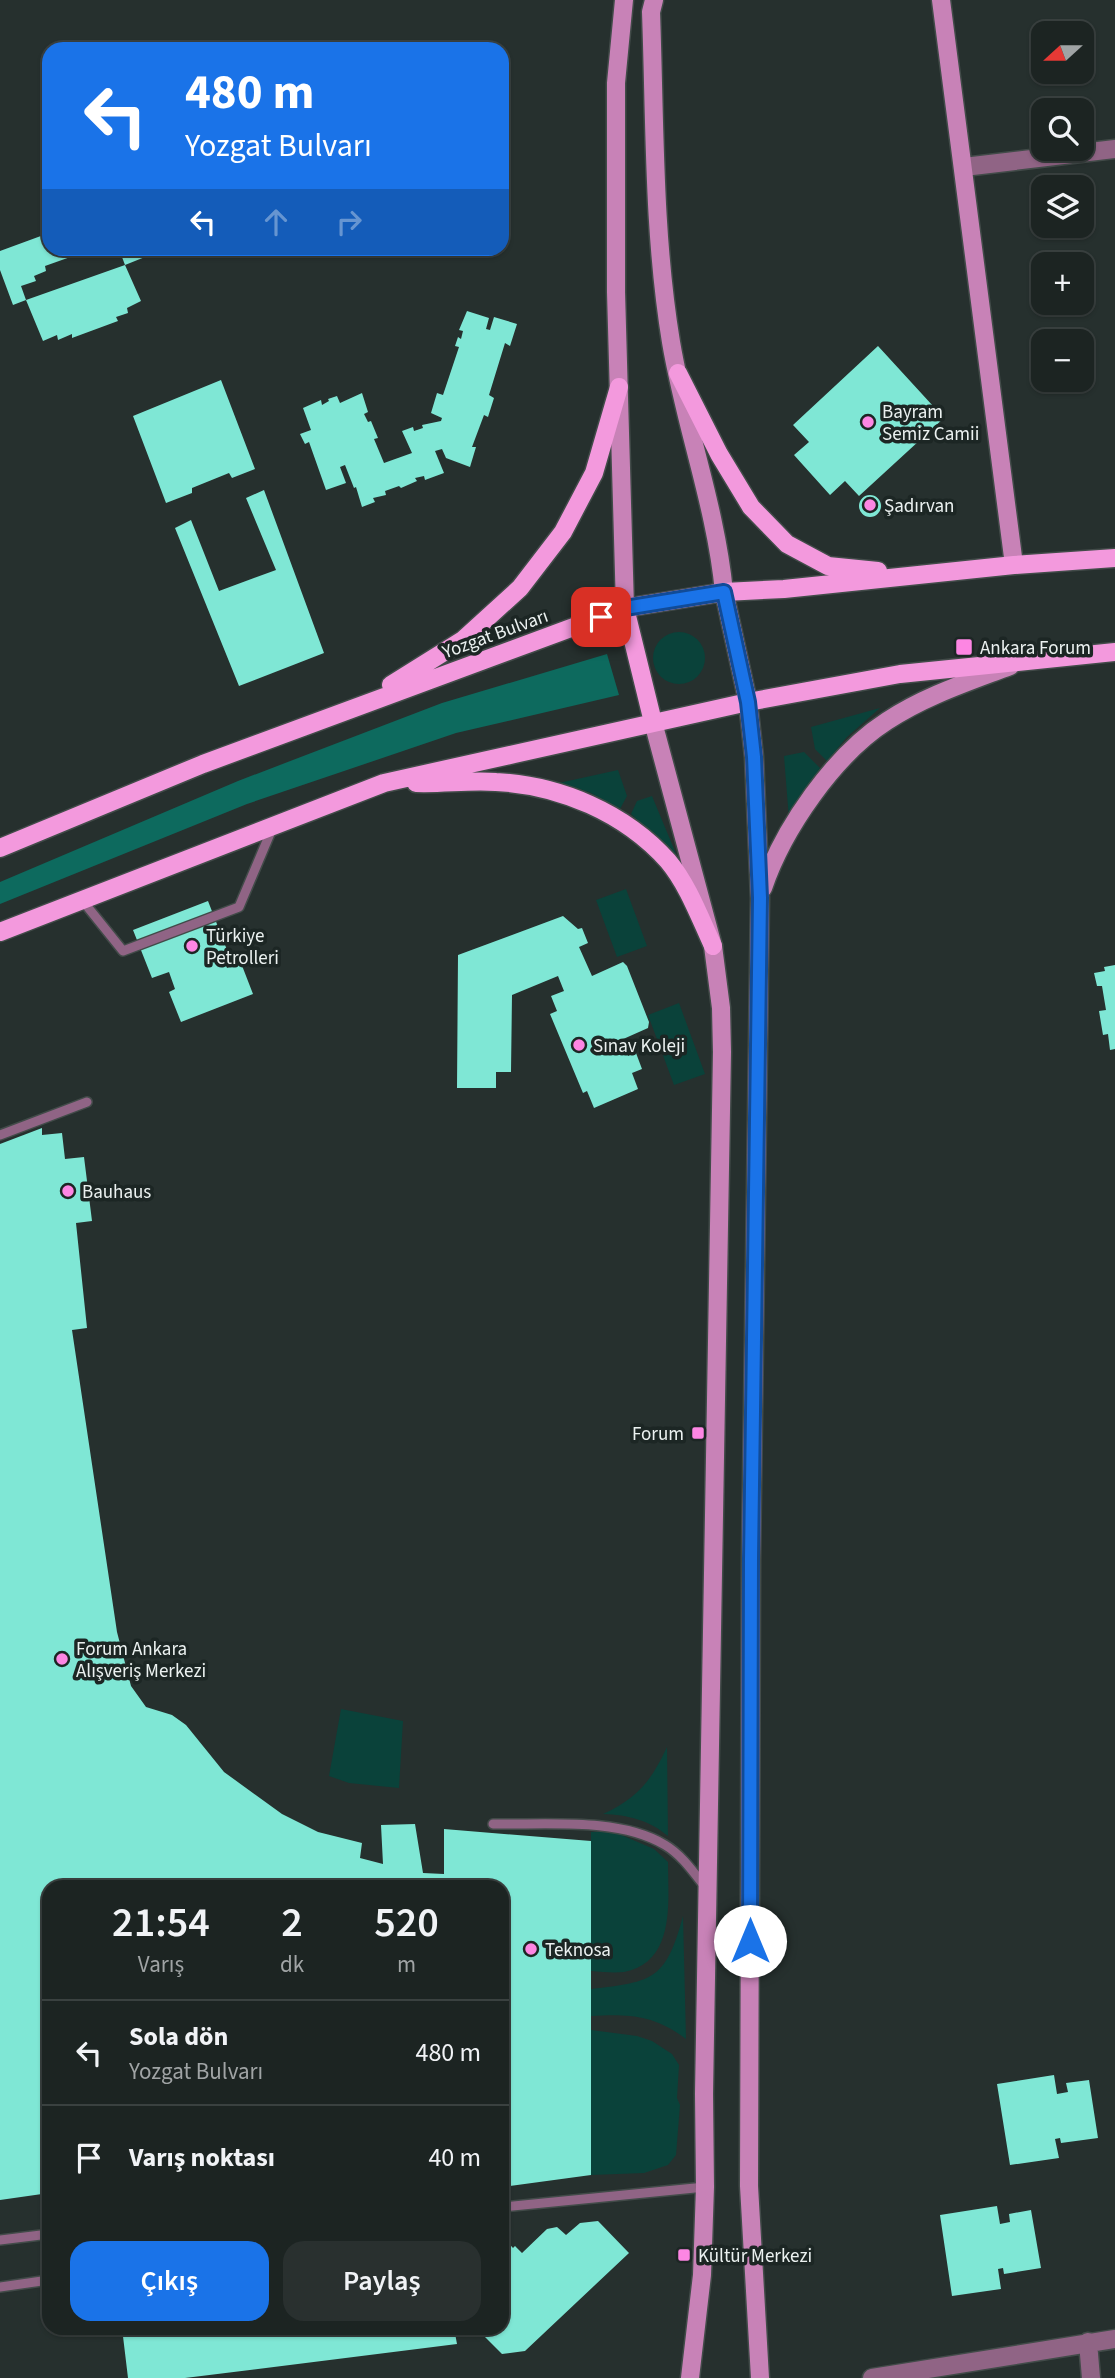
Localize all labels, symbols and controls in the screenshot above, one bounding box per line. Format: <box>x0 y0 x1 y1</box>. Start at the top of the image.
north arrow <box>1031 21 1094 84</box>
map controls <box>1031 21 1094 392</box>
text: 480 m <box>185 58 314 128</box>
icon: left <box>70 70 161 161</box>
button: search <box>1031 98 1094 161</box>
text: Yozgat Bulvarı <box>185 123 372 169</box>
button: layers <box>1031 175 1094 238</box>
icon: left <box>184 203 222 241</box>
icon: ahead <box>257 203 295 241</box>
icon: right <box>330 203 368 241</box>
button: + <box>1031 252 1094 315</box>
button: − <box>1031 329 1094 392</box>
place label: Bayram Semiz Camii <box>882 399 979 448</box>
marker: Bayram Semiz Camii <box>860 414 876 430</box>
place label: Şadırvan <box>884 493 955 520</box>
marker: Şadırvan <box>862 497 878 513</box>
pin <box>571 587 631 647</box>
icon: arrive <box>582 598 620 636</box>
street label: Yozgat Bulvarı <box>438 603 552 666</box>
place label: Ankara Forum <box>980 635 1091 662</box>
marker: Ankara Forum <box>954 637 974 657</box>
place label: Türkiye Petrolleri <box>206 923 279 972</box>
marker: Türkiye Petrolleri <box>184 938 200 954</box>
place label: Sınav Koleji <box>593 1033 685 1060</box>
marker: Sınav Koleji <box>571 1037 587 1053</box>
place label: Bauhaus <box>82 1179 151 1206</box>
marker: Bauhaus <box>60 1183 76 1199</box>
place label: Forum <box>632 1421 684 1448</box>
marker: Forum <box>690 1425 706 1441</box>
place label: Forum Ankara Alışveriş Merkezi <box>76 1636 206 1685</box>
marker: Forum Ankara Alışveriş Merkezi <box>54 1651 70 1667</box>
text: 21:54 <box>112 1893 210 1953</box>
text: 2 <box>281 1893 303 1953</box>
text: 520 <box>374 1893 439 1953</box>
position arrow <box>713 1904 787 1978</box>
place label: Teknosa <box>545 1937 611 1964</box>
marker: Teknosa <box>523 1941 539 1957</box>
text: Varış <box>138 1948 184 1981</box>
text: dk <box>280 1948 304 1981</box>
text: m <box>397 1948 416 1981</box>
text: Sola dön <box>129 2018 228 2055</box>
icon: left <box>70 2034 108 2072</box>
text: 480 m <box>415 2034 481 2071</box>
text: Yozgat Bulvarı <box>129 2055 263 2088</box>
icon: arrive <box>70 2139 108 2177</box>
text: Varış noktası <box>129 2139 275 2176</box>
text: 40 m <box>428 2139 481 2176</box>
button: Çıkış <box>70 2241 269 2321</box>
button: Paylaş <box>283 2241 481 2321</box>
place label: Kültür Merkezi <box>698 2243 812 2270</box>
marker: Kültür Merkezi <box>676 2247 692 2263</box>

